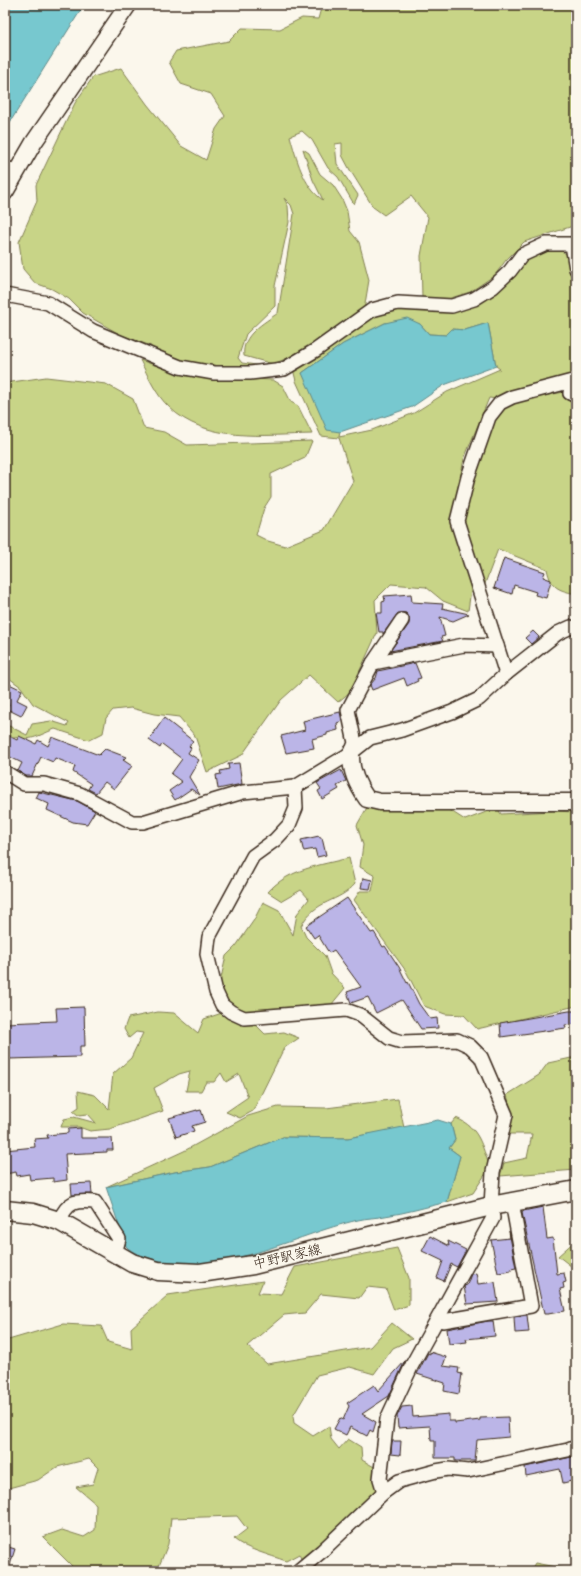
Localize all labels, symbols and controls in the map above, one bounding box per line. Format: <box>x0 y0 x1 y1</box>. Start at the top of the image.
street label: 中野駅家線 <box>251 1240 323 1273</box>

